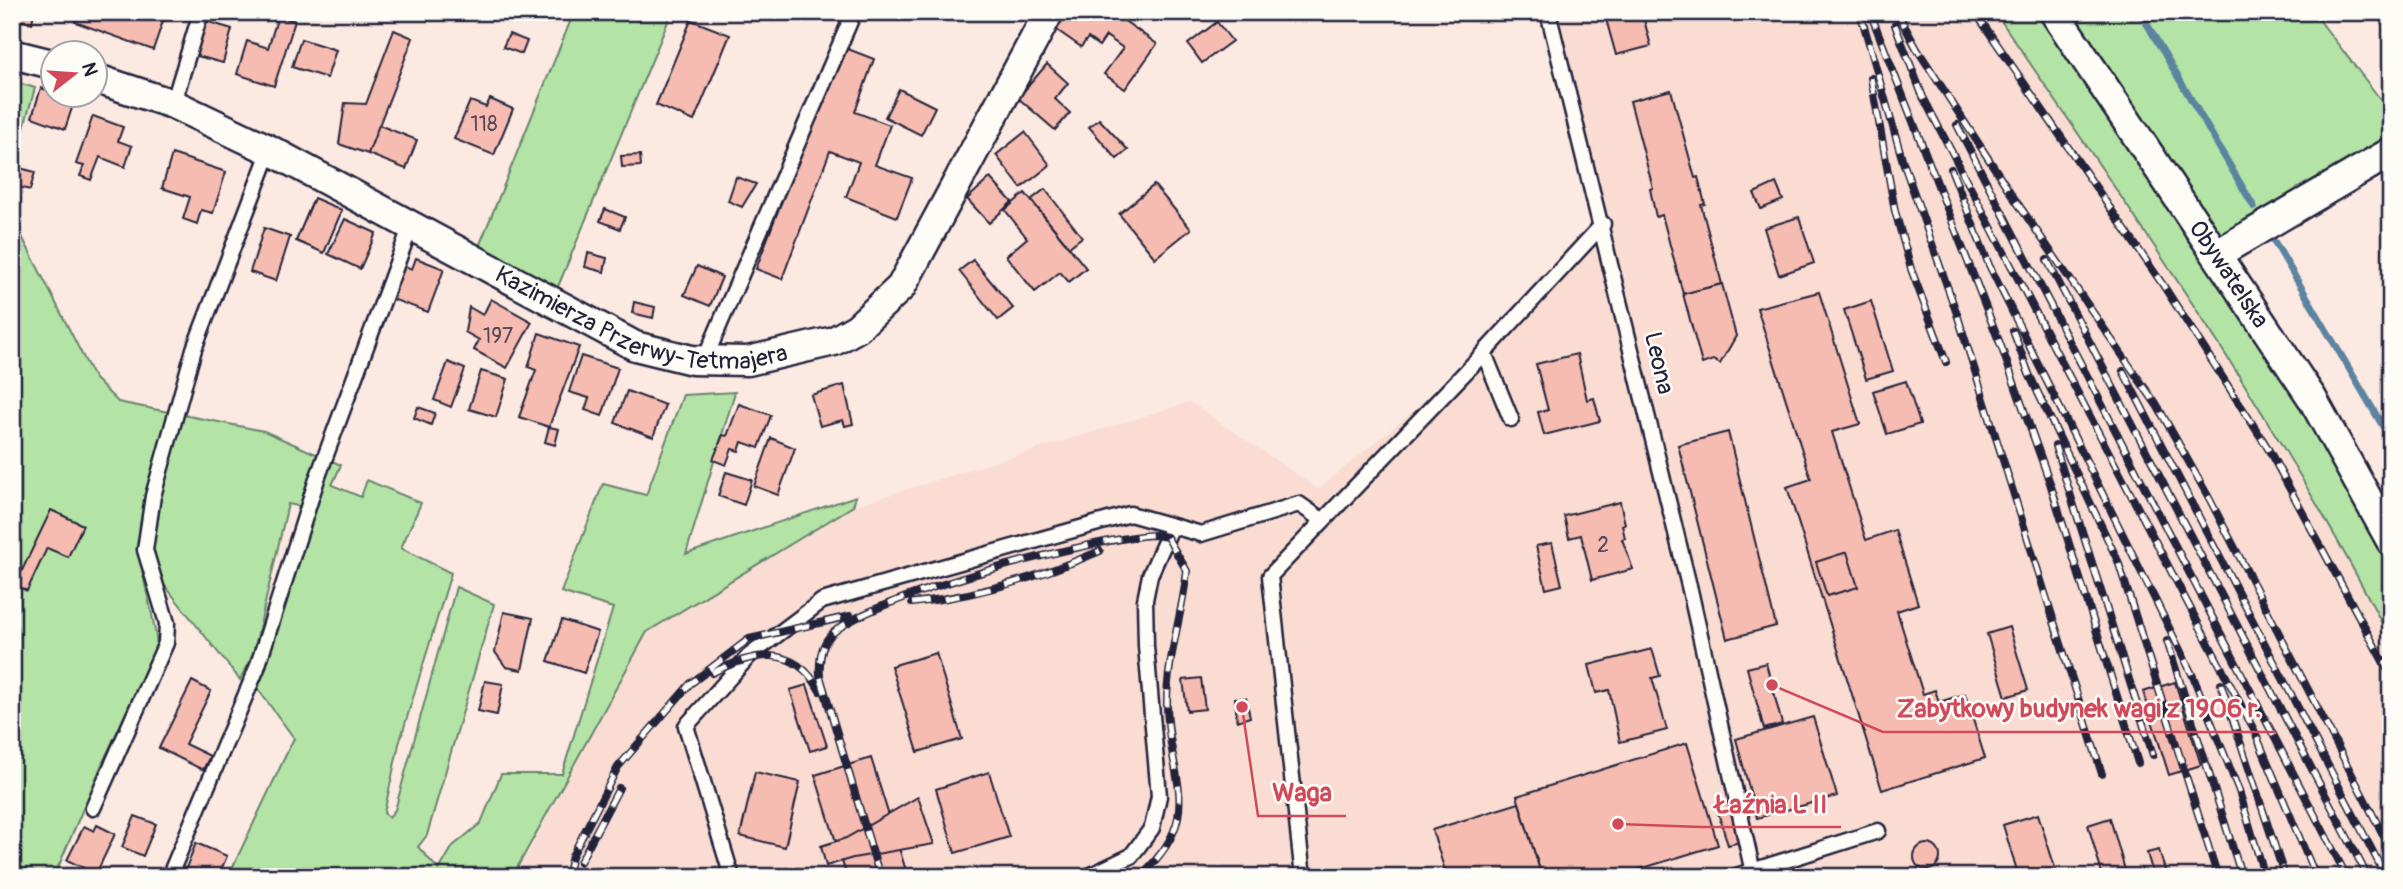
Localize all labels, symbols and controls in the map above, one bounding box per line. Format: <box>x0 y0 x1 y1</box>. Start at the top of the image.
north arrow <box>38 38 108 108</box>
text: N <box>76 60 103 79</box>
house number: 118 <box>470 111 498 138</box>
street label: Obywatelska <box>2183 215 2275 333</box>
street label: Kazimierza Przerwy-Tetmajera <box>491 259 790 376</box>
house number: 197 <box>483 323 513 350</box>
street label: Leona <box>1638 329 1680 397</box>
house number: 2 <box>1597 532 1609 559</box>
callout: Zabytkowy budynek wagi z 1906 r. <box>1883 685 2275 732</box>
text: Zabytkowy budynek wagi z 1906 r. <box>1897 693 2261 725</box>
callout: Waga <box>1258 769 1346 816</box>
text: Waga <box>1272 777 1332 809</box>
callout: Łaźnia L II <box>1701 780 1841 827</box>
text: Łaźnia L II <box>1713 789 1827 821</box>

